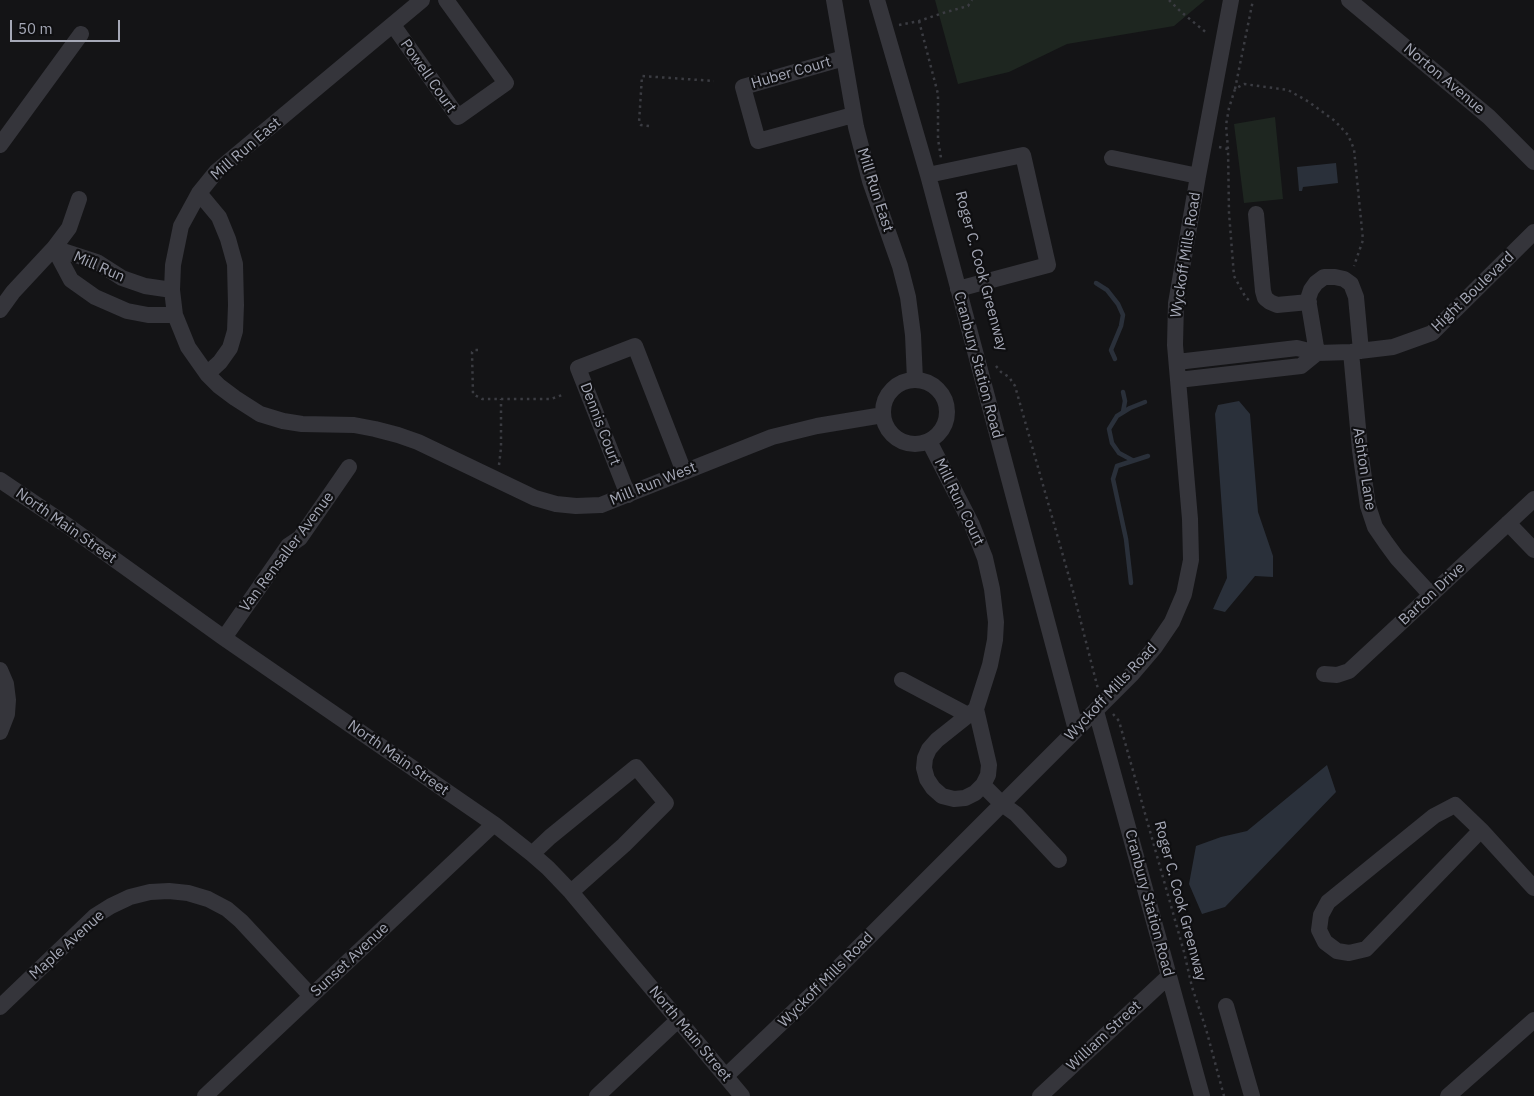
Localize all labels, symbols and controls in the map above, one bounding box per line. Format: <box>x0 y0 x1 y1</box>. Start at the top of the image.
scale bar <box>12 10 122 42</box>
text: 50 m <box>18 19 53 38</box>
street label: Powell Court <box>396 36 460 116</box>
street label: Norton Avenue <box>1400 40 1488 118</box>
street label: Huber Court <box>749 53 833 93</box>
street label: Mill Run East <box>207 114 285 184</box>
street label: Mill Run East <box>853 146 897 234</box>
street label: Roger C. Cook Greenway <box>951 189 1011 353</box>
street label: Wyckoff Mills Road <box>1167 191 1205 319</box>
street label: Mill Run <box>71 248 127 286</box>
street label: Hight Boulevard <box>1428 248 1518 336</box>
street label: Cranbury Station Road <box>950 290 1006 440</box>
street label: Dennis Court <box>576 380 624 468</box>
street label: Ashton Lane <box>1349 426 1379 512</box>
street label: Mill Run Court <box>930 455 988 549</box>
street label: Mill Run West <box>607 459 699 509</box>
street label: North Main Street <box>12 484 120 568</box>
street label: Van Rensaller Avenue <box>236 488 338 616</box>
street label: Barton Drive <box>1395 559 1469 629</box>
street label: Wyckoff Mills Road <box>1061 639 1161 745</box>
street label: North Main Street <box>344 716 452 800</box>
street label: Roger C. Cook Greenway <box>1150 819 1210 983</box>
street label: Cranbury Station Road <box>1121 828 1177 978</box>
street label: Maple Avenue <box>26 907 108 983</box>
street label: Sunset Avenue <box>307 919 393 1001</box>
street label: Wyckoff Mills Road <box>775 929 877 1031</box>
street label: North Main Street <box>645 983 735 1085</box>
street label: William Street <box>1063 997 1145 1075</box>

